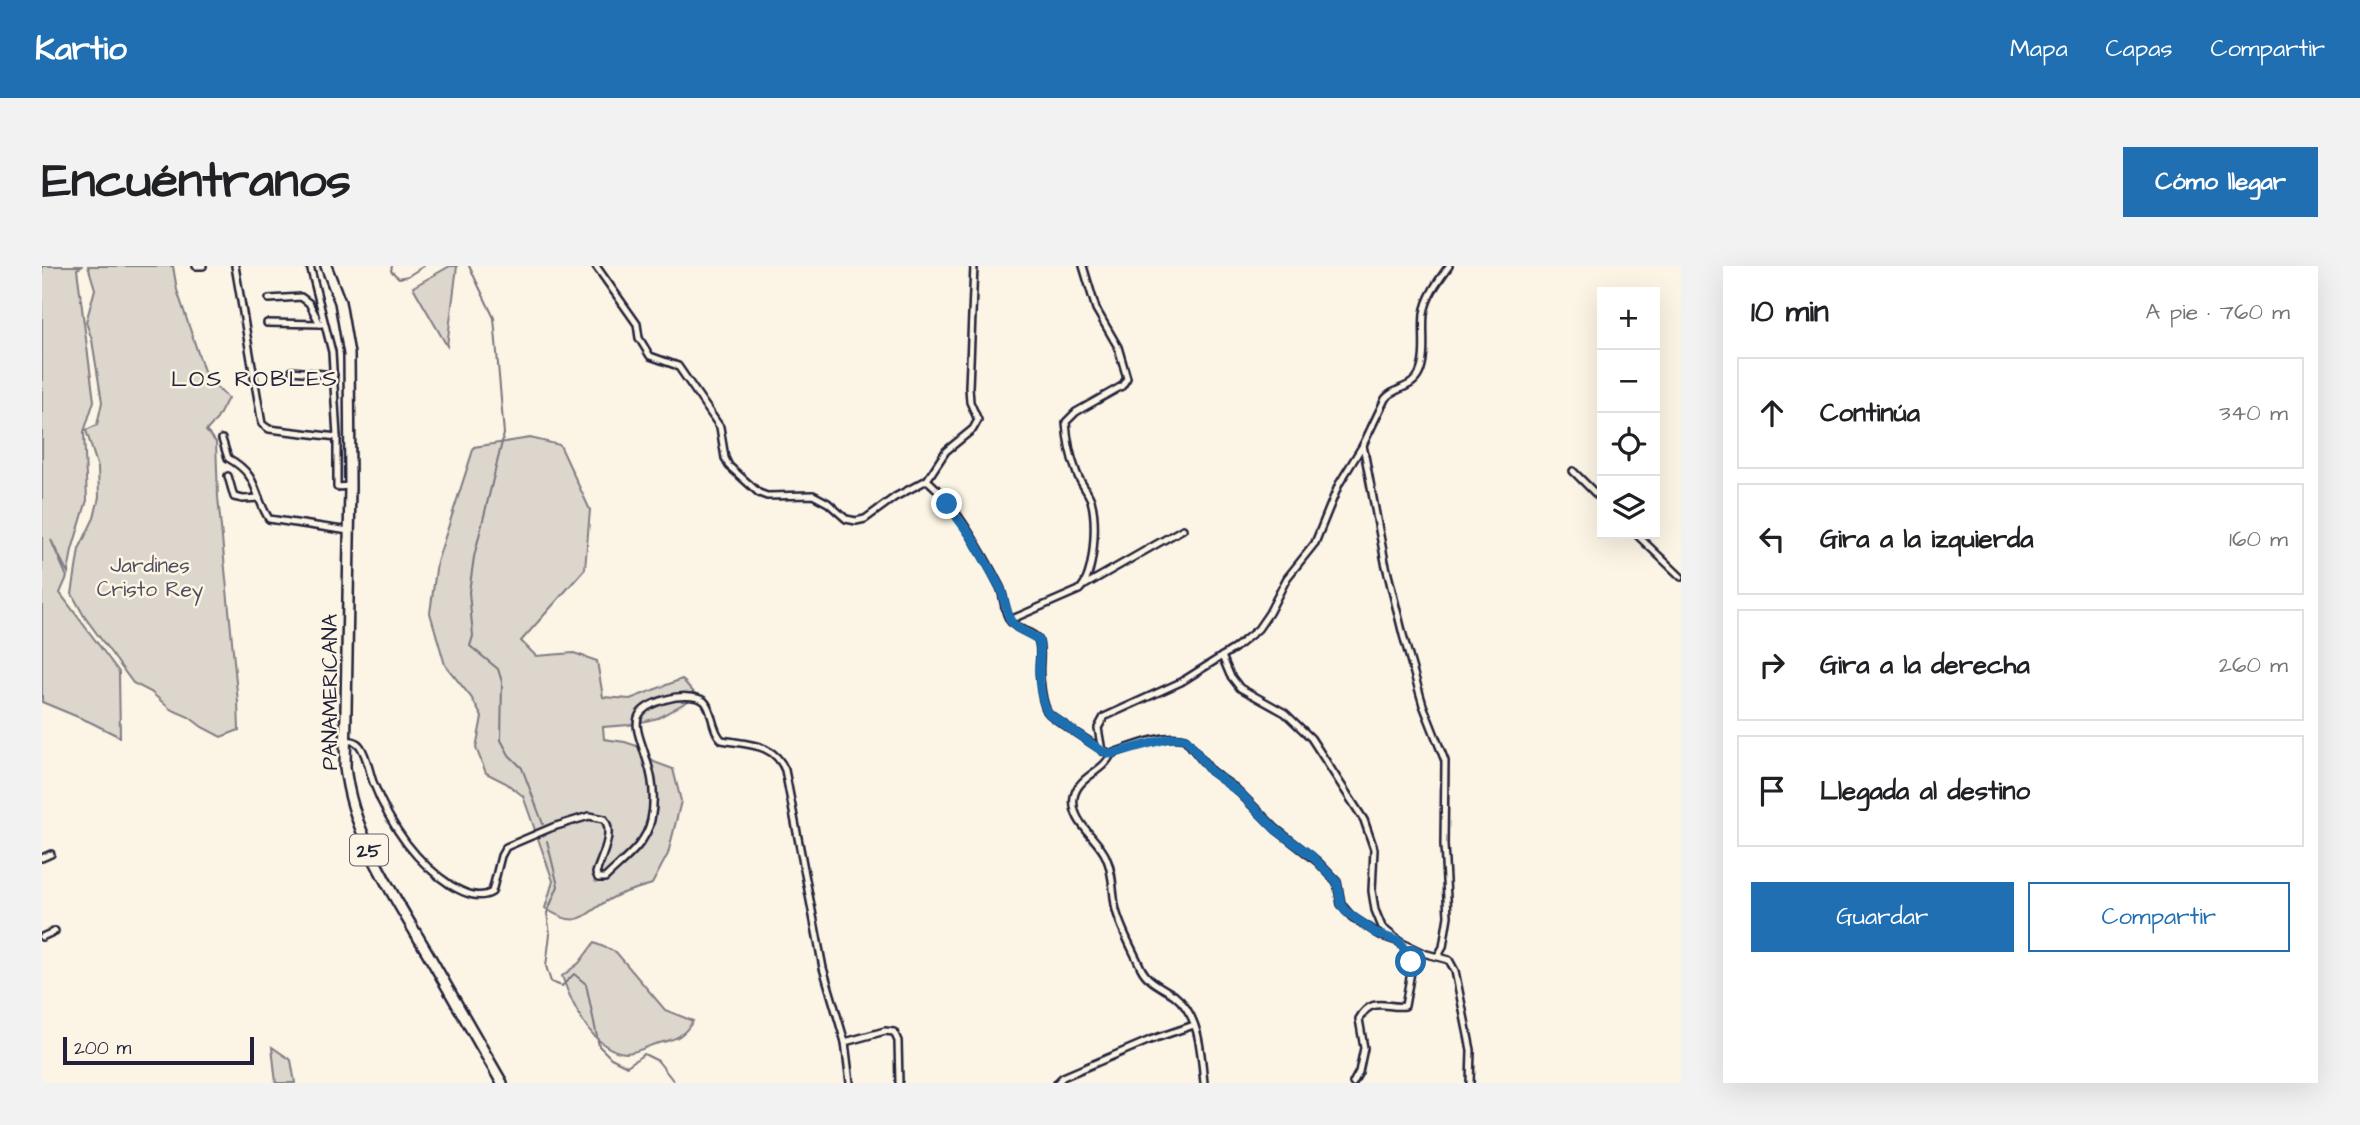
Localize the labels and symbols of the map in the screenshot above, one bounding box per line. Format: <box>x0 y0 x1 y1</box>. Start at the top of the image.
district label: LOS ROBLES <box>171 363 339 395</box>
route end <box>931 488 962 519</box>
park label: Jardines Cristo Rey <box>97 551 204 606</box>
street label: PANAMERICANA <box>316 613 345 770</box>
road number: 25 <box>350 834 388 866</box>
route start <box>1395 946 1426 977</box>
scale bar <box>63 1034 254 1066</box>

